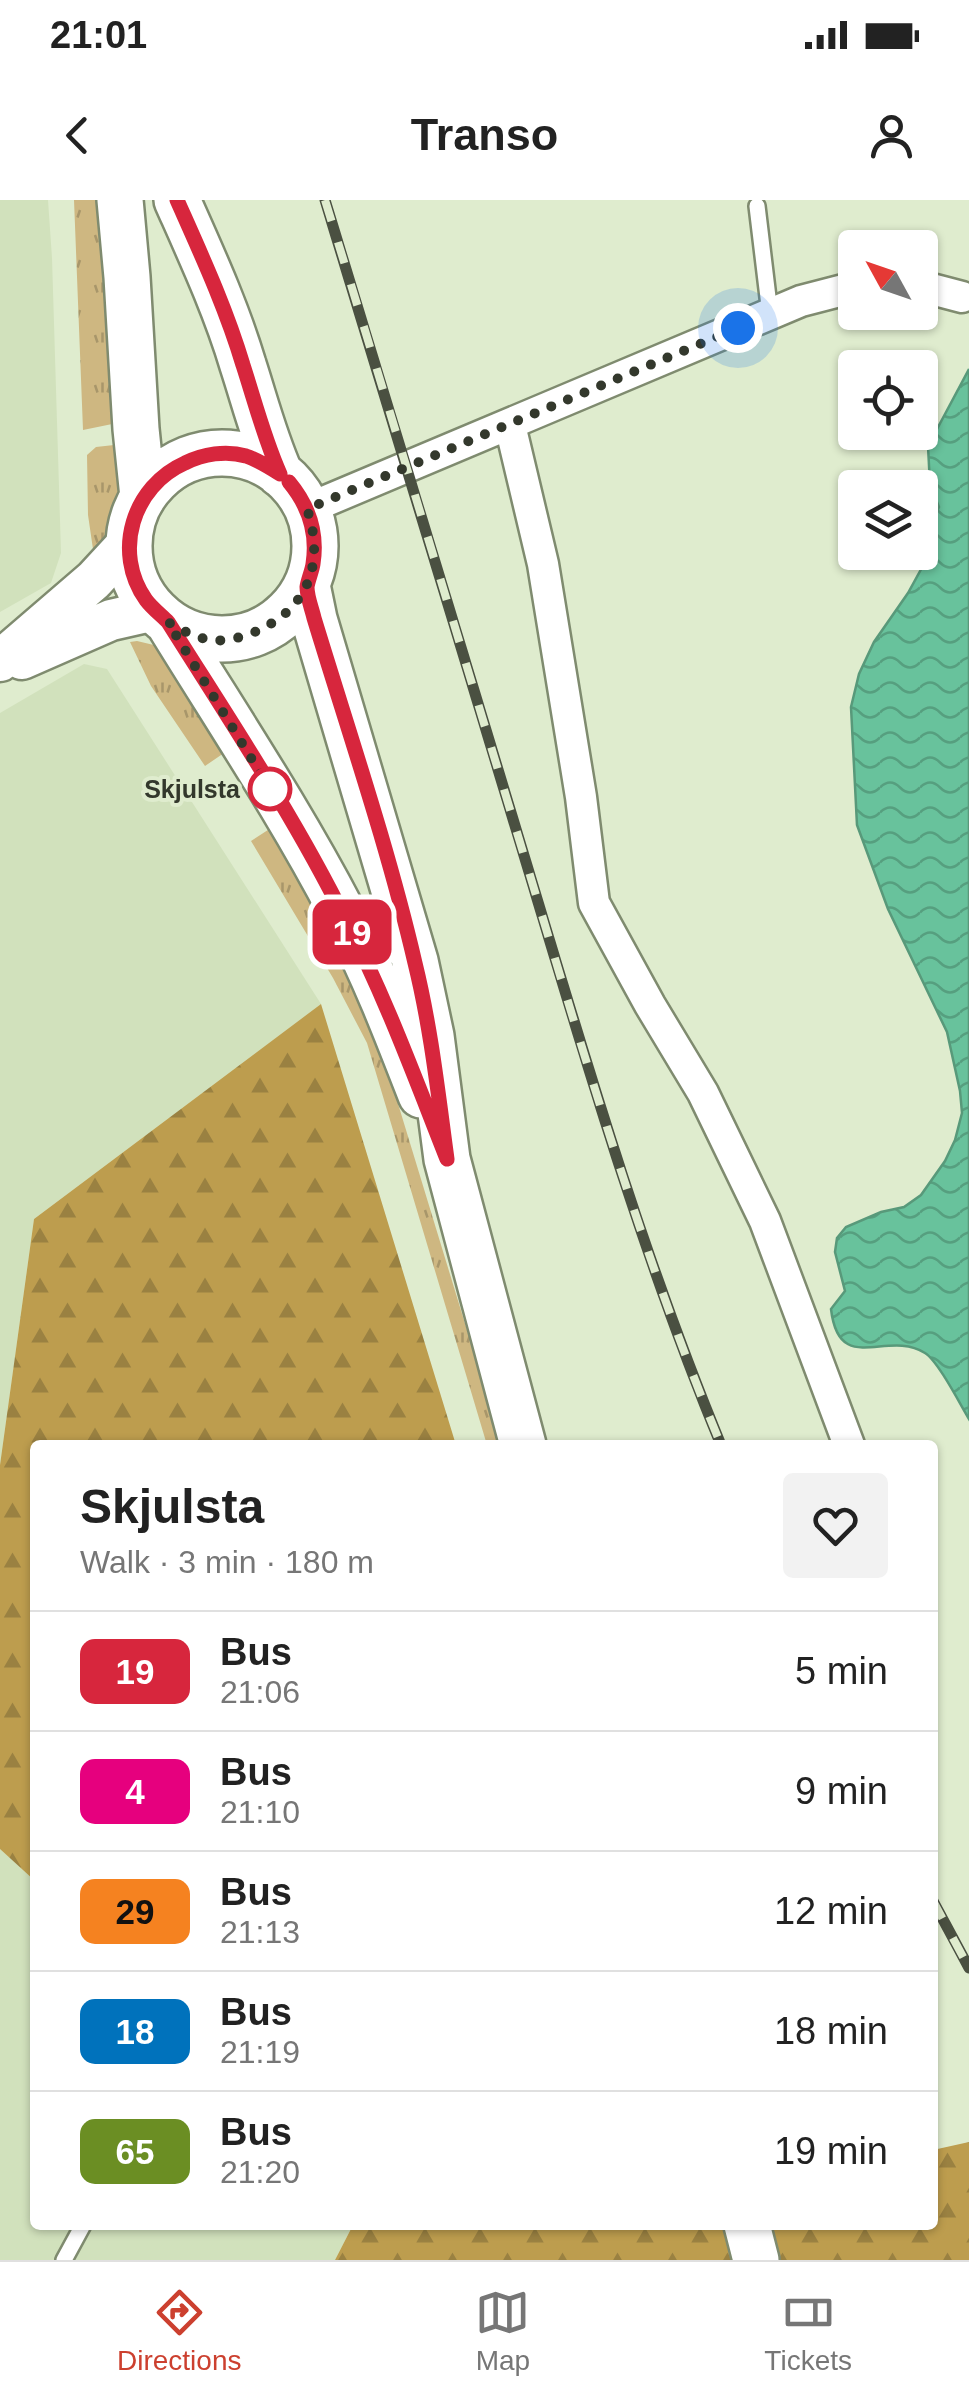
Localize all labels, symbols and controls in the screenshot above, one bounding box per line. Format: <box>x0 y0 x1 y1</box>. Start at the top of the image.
text: 21:01 <box>50 14 147 56</box>
icon: back <box>50 108 105 163</box>
icon: person <box>864 108 919 163</box>
text: Transo <box>411 109 558 160</box>
north arrow <box>838 230 938 330</box>
map controls <box>838 230 938 570</box>
your location <box>713 303 763 353</box>
button: locate <box>838 350 938 450</box>
button: layers <box>838 470 938 570</box>
marker: Skjulsta <box>249 768 291 810</box>
place label: Skjulsta <box>144 775 241 803</box>
line badge: 19 <box>307 900 397 964</box>
text: 19 <box>333 913 371 952</box>
button: heart <box>783 1473 888 1578</box>
text: Skjulsta <box>80 1480 264 1533</box>
text: Walk · 3 min · 180 m <box>80 1544 374 1580</box>
text: Bus <box>220 1631 292 1673</box>
text: 5 min <box>795 1650 888 1692</box>
text: 19 <box>116 1652 154 1691</box>
text: 21:06 <box>220 1674 300 1710</box>
text: Bus <box>220 1751 292 1793</box>
text: 9 min <box>795 1770 888 1812</box>
text: 4 <box>125 1772 145 1811</box>
text: 21:10 <box>220 1794 300 1830</box>
text: Bus <box>220 1871 292 1913</box>
text: 12 min <box>774 1890 888 1932</box>
text: 29 <box>116 1892 154 1931</box>
text: 21:13 <box>220 1914 300 1950</box>
text: Bus <box>220 1991 292 2033</box>
text: 18 min <box>774 2010 888 2052</box>
text: 18 <box>116 2012 154 2051</box>
text: 21:19 <box>220 2034 300 2070</box>
text: Bus <box>220 2111 292 2153</box>
text: 19 min <box>774 2130 888 2172</box>
text: 65 <box>116 2132 154 2171</box>
text: 21:20 <box>220 2154 300 2190</box>
tab: Directions <box>117 2285 241 2377</box>
tab: Map <box>475 2285 530 2377</box>
tab: Tickets <box>764 2285 852 2377</box>

